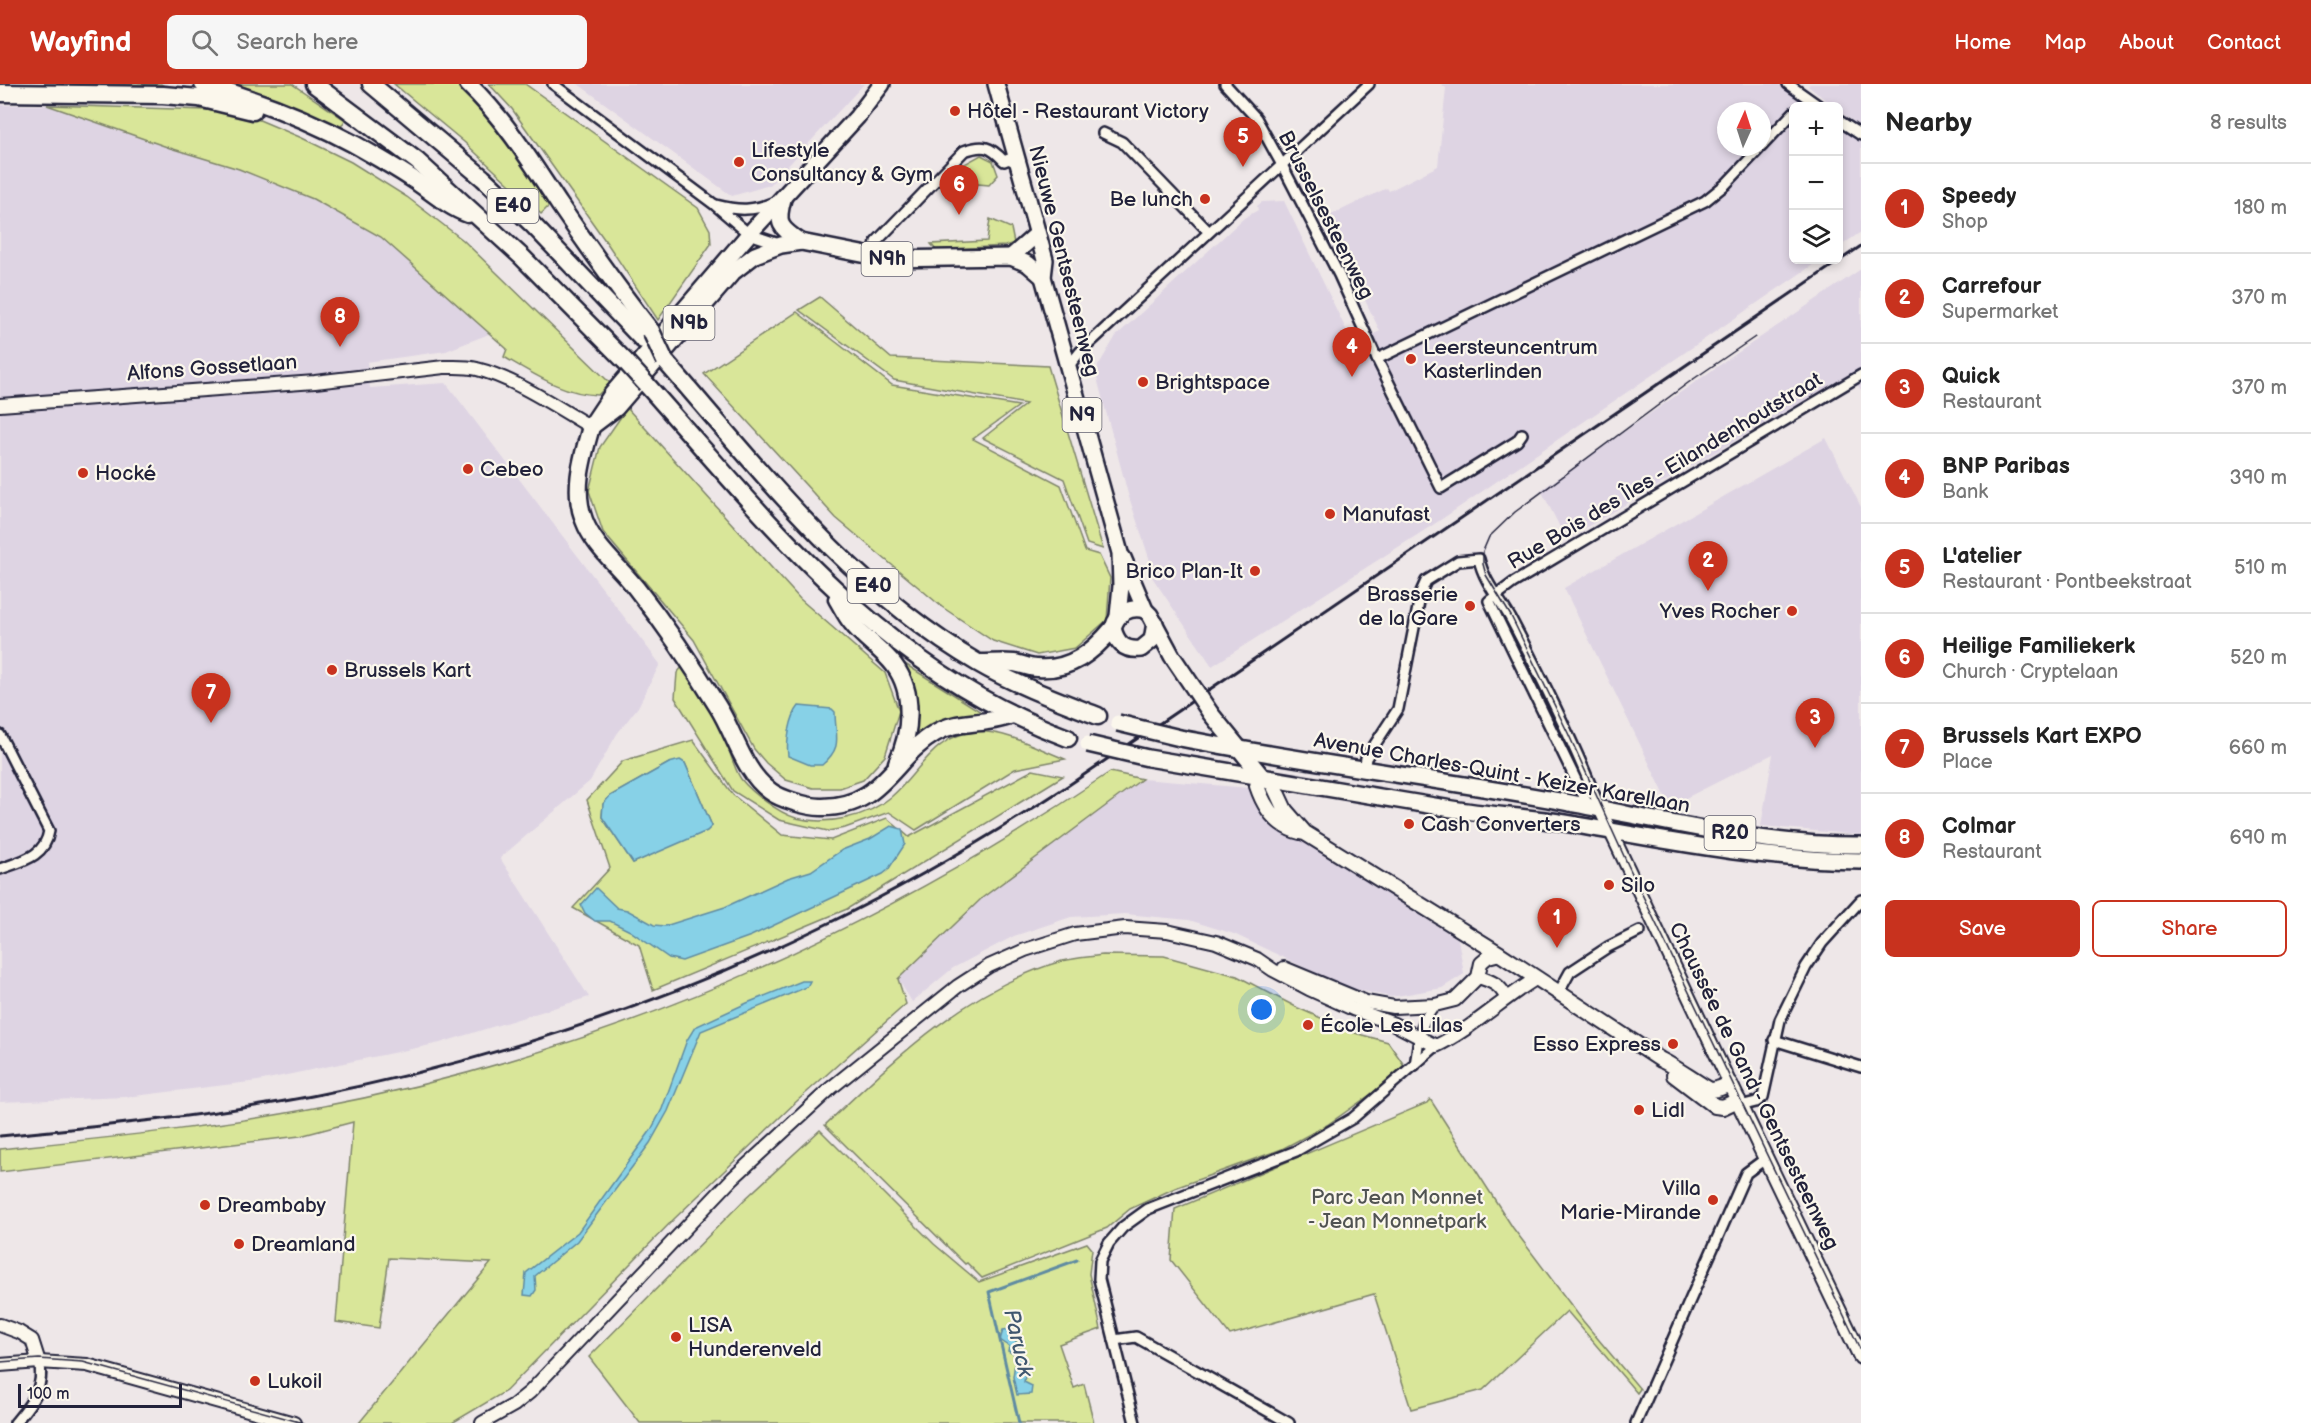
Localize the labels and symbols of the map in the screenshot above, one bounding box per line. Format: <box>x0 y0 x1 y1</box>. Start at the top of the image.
place label: Hôtel - Restaurant Victory <box>967 99 1209 124</box>
north arrow <box>1717 102 1771 156</box>
marker: Hôtel - Restaurant Victory <box>948 104 962 118</box>
pin: 5 <box>1224 118 1262 167</box>
street label: Brusselsesteenweg <box>1273 127 1379 303</box>
place label: Lifestyle Consultancy & Gym <box>751 138 933 187</box>
street label: Nieuwe Gentsesteenweg <box>1023 143 1105 379</box>
marker: Lifestyle Consultancy & Gym <box>732 155 746 169</box>
pin: 6 <box>940 166 978 215</box>
place label: Be lunch <box>1109 187 1193 212</box>
road number: E40 <box>488 189 538 223</box>
marker: Be lunch <box>1198 192 1212 206</box>
road number: N9h <box>862 242 912 276</box>
pin: 8 <box>320 298 360 347</box>
road number: N9b <box>664 306 714 340</box>
pin: 4 <box>1332 328 1372 377</box>
place label: Leersteuncentrum Kasterlinden <box>1423 335 1598 384</box>
street label: Alfons Gossetlaan <box>126 350 298 386</box>
marker: Leersteuncentrum Kasterlinden <box>1404 352 1418 366</box>
street label: Rue Bois des Îles - Eilandenhoutstraat <box>1503 367 1827 575</box>
place label: Brightspace <box>1155 370 1270 395</box>
marker: Brightspace <box>1136 375 1150 389</box>
road number: N9 <box>1062 398 1102 432</box>
place label: Cebeo <box>480 457 544 482</box>
place label: Hocké <box>95 461 156 486</box>
marker: Cebeo <box>461 462 475 476</box>
marker: Hocké <box>76 466 90 480</box>
place label: Manufast <box>1342 502 1430 527</box>
marker: Manufast <box>1323 507 1337 521</box>
pin: 2 <box>1688 542 1728 591</box>
place label: Brico Plan-It <box>1125 559 1244 584</box>
marker: Brico Plan-It <box>1248 564 1262 578</box>
road number: E40 <box>848 569 898 603</box>
place label: Brasserie de la Gare <box>1359 582 1458 631</box>
marker: Brasserie de la Gare <box>1463 599 1477 613</box>
place label: Yves Rocher <box>1659 599 1780 624</box>
marker: Yves Rocher <box>1785 604 1799 618</box>
place label: Brussels Kart <box>344 658 472 683</box>
marker: Brussels Kart <box>325 663 339 677</box>
pin: 7 <box>192 674 230 723</box>
pin: 3 <box>1796 698 1834 748</box>
street label: Avenue Charles-Quint - Keizer Karellaan <box>1312 728 1692 818</box>
place label: Cash Converters <box>1421 812 1581 837</box>
road number: R20 <box>1704 816 1756 850</box>
marker: Cash Converters <box>1402 817 1416 831</box>
place label: Silo <box>1621 873 1655 898</box>
marker: Silo <box>1602 878 1616 892</box>
pin: 1 <box>1538 898 1576 948</box>
street label: Chaussée de Gand - Gentsesteenweg <box>1664 918 1844 1254</box>
your location <box>1247 995 1276 1024</box>
place label: École Les Lilas <box>1320 1013 1463 1038</box>
marker: École Les Lilas <box>1301 1018 1315 1032</box>
place label: Esso Express <box>1533 1032 1661 1057</box>
marker: Esso Express <box>1666 1037 1680 1051</box>
place label: Lidl <box>1651 1098 1685 1123</box>
marker: Lidl <box>1632 1103 1646 1117</box>
place label: Villa Marie-Mirande <box>1560 1176 1701 1225</box>
park label: Parc Jean Monnet - Jean Monnetpark <box>1308 1185 1487 1234</box>
place label: Dreambaby <box>217 1193 327 1218</box>
marker: Villa Marie-Mirande <box>1706 1193 1720 1207</box>
marker: Dreambaby <box>198 1198 212 1212</box>
place label: Dreamland <box>251 1232 355 1257</box>
marker: Dreamland <box>232 1237 246 1251</box>
water label: Paruck <box>997 1306 1039 1381</box>
place label: LISA Hunderenveld <box>688 1313 822 1362</box>
marker: LISA Hunderenveld <box>669 1330 683 1344</box>
place label: Lukoil <box>267 1369 322 1394</box>
marker: Lukoil <box>248 1374 262 1388</box>
scale bar <box>18 1381 182 1408</box>

